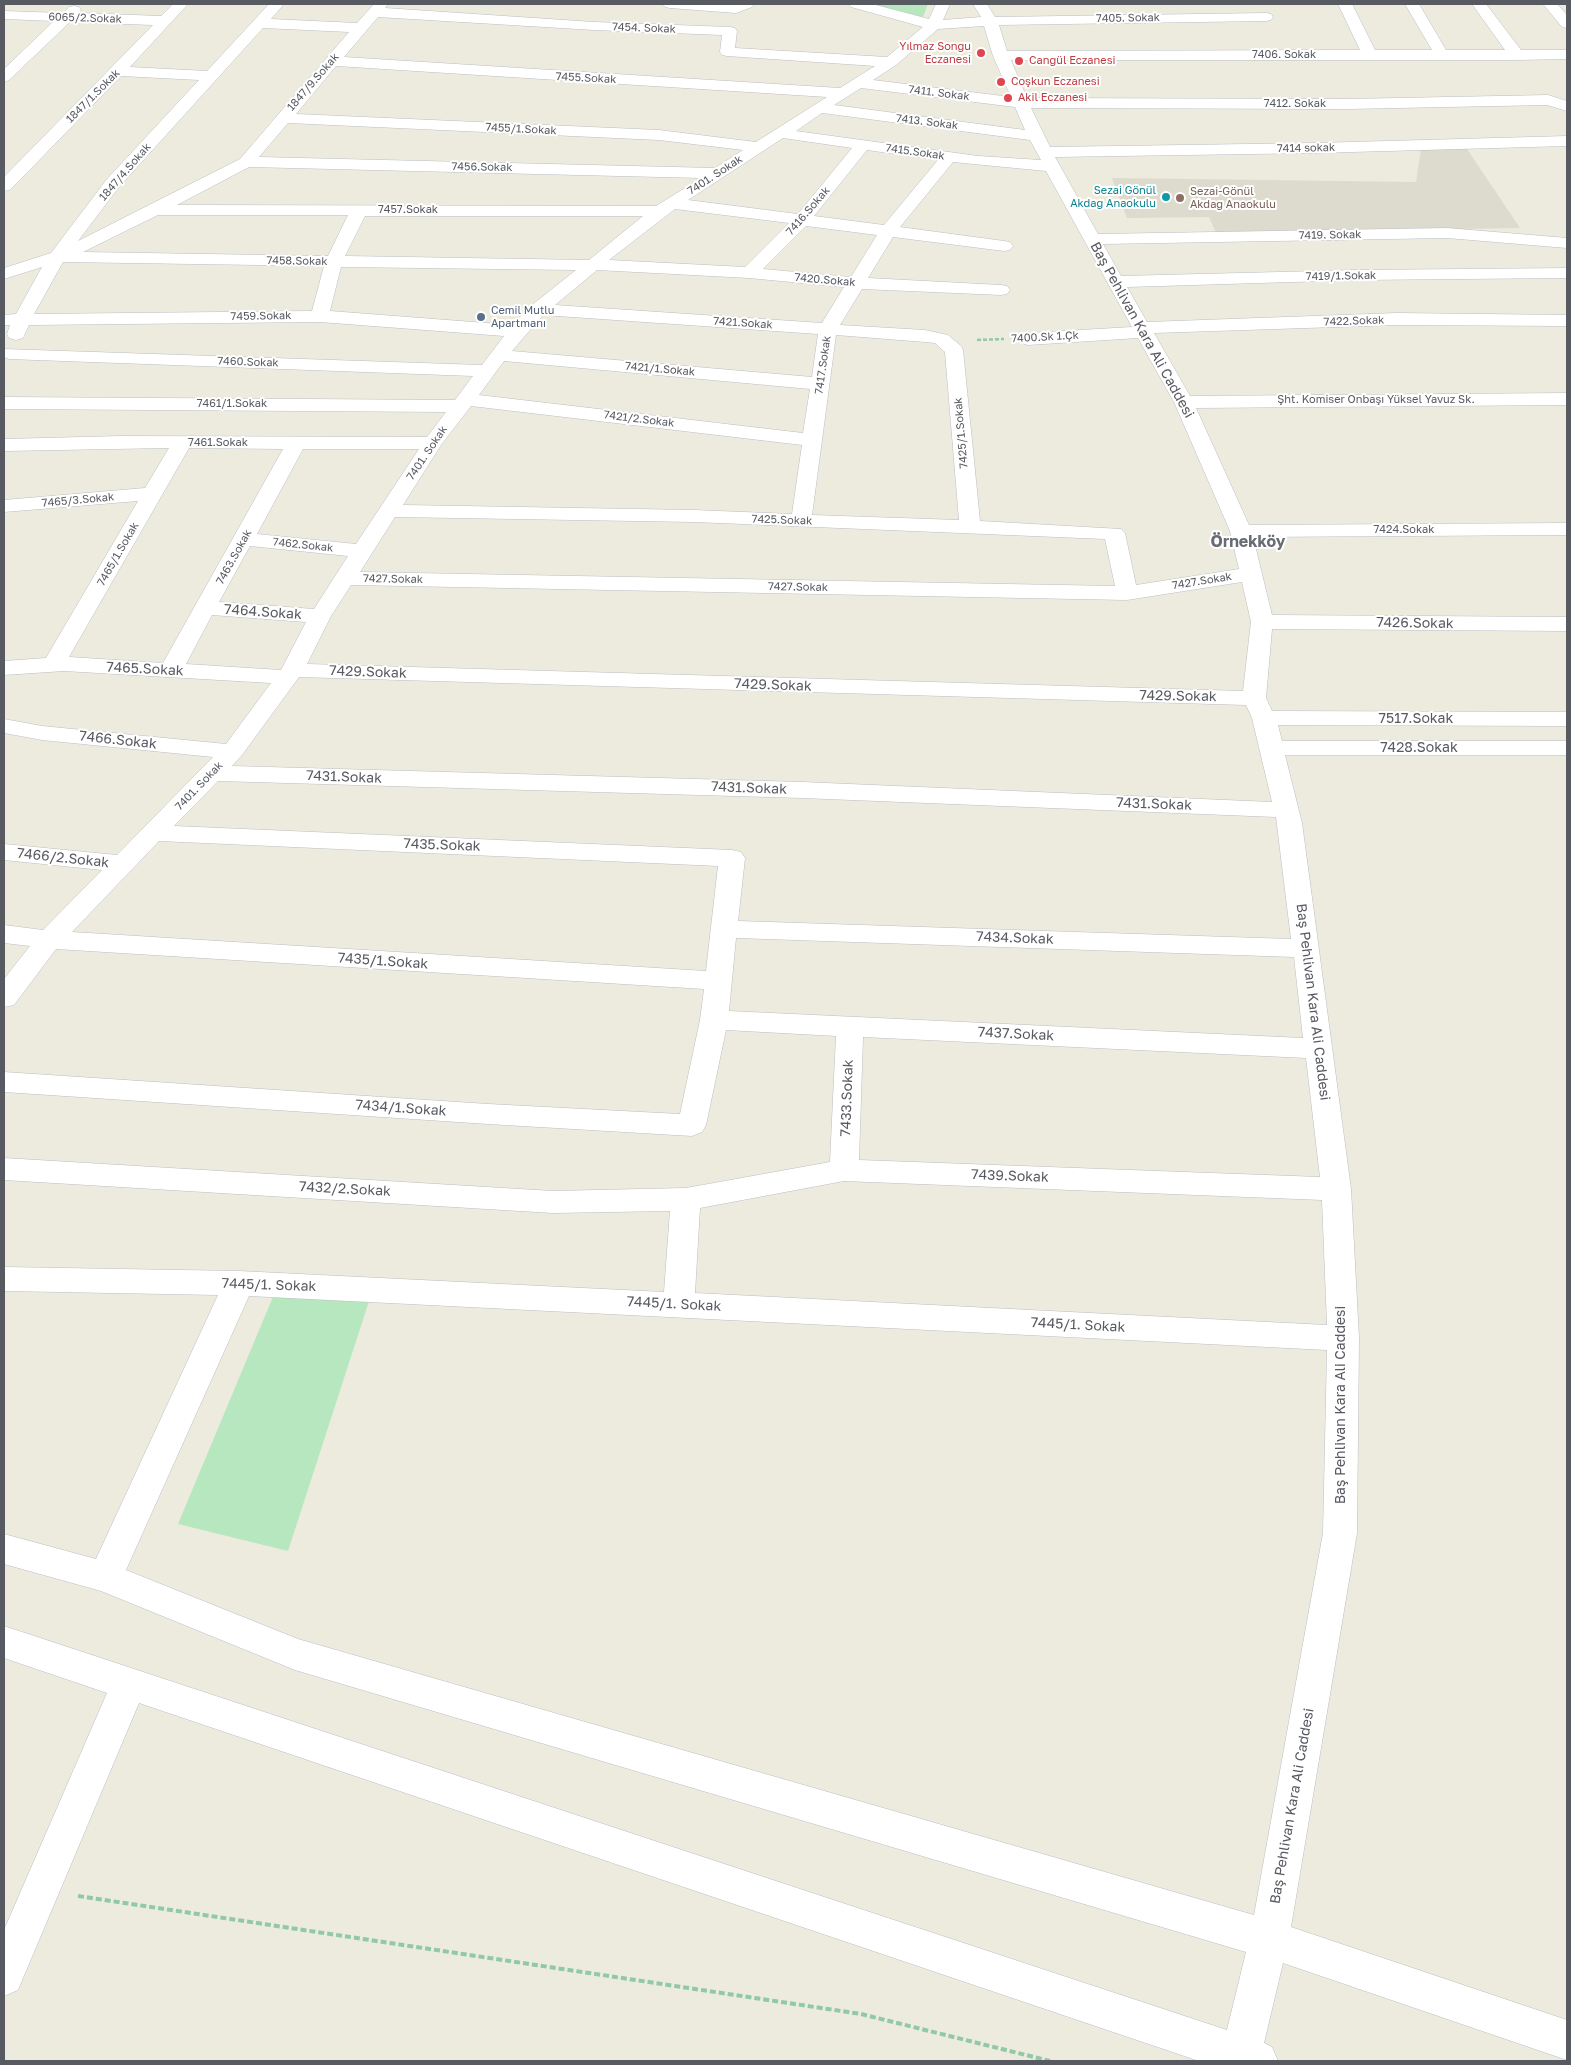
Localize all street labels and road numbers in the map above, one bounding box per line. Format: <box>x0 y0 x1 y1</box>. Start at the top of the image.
street label: 6065/2.Sokak <box>48 10 122 26</box>
street label: 7405. Sokak <box>1096 11 1160 25</box>
street label: 7454. Sokak <box>612 20 676 36</box>
street label: 7406. Sokak <box>1252 48 1316 62</box>
street label: 1847/9.Sokak <box>284 51 342 113</box>
street label: 1847/1.Sokak <box>63 66 123 126</box>
street label: 7455.Sokak <box>555 70 617 86</box>
street label: 7411. Sokak <box>908 83 970 103</box>
street label: 7412. Sokak <box>1264 97 1326 111</box>
street label: 7413. Sokak <box>895 112 959 132</box>
street label: 7455/1.Sokak <box>485 121 557 137</box>
street label: 1847/4.Sokak <box>96 141 154 203</box>
street label: 7415.Sokak <box>885 141 945 163</box>
street label: 7414 sokak <box>1277 141 1335 155</box>
street label: 7401. Sokak <box>685 152 745 198</box>
street label: 7456.Sokak <box>451 160 513 174</box>
street label: 7416.Sokak <box>783 184 833 238</box>
street label: 7457.Sokak <box>378 203 438 217</box>
street label: 7419. Sokak <box>1299 228 1361 242</box>
street label: Baş Pehlivan Kara Ali Caddesi <box>1087 239 1197 421</box>
street label: 7458.Sokak <box>266 254 328 268</box>
street label: 7419/1.Sokak <box>1306 269 1376 283</box>
street label: 7420.Sokak <box>794 271 856 289</box>
street label: 7459.Sokak <box>230 309 292 323</box>
street label: 7422.Sokak <box>1323 313 1385 329</box>
street label: 7421.Sokak <box>713 314 773 332</box>
street label: 7400.Sk 1.Çk <box>1011 329 1079 345</box>
street label: 7417.Sokak <box>812 335 834 395</box>
street label: 7460.Sokak <box>217 354 279 370</box>
street label: 7421/1.Sokak <box>624 359 696 379</box>
street label: Şht. Komiser Onbaşı Yüksel Yavuz Sk. <box>1277 393 1475 407</box>
street label: 7461/1.Sokak <box>197 397 267 411</box>
street label: 7425/1.Sokak <box>951 397 971 469</box>
street label: 7421/2.Sokak <box>603 408 675 430</box>
street label: 7401. Sokak <box>404 423 450 483</box>
street label: 7461.Sokak <box>188 436 248 450</box>
street label: 7465/3.Sokak <box>41 490 115 510</box>
street label: 7425.Sokak <box>751 512 813 528</box>
street label: 7465/1.Sokak <box>94 520 142 588</box>
street label: 7424.Sokak <box>1374 523 1434 537</box>
street label: 7463.Sokak <box>213 527 255 587</box>
street label: 7462.Sokak <box>272 535 334 555</box>
street label: 7427.Sokak <box>1171 570 1233 592</box>
street label: 7427.Sokak <box>363 572 423 586</box>
street label: 7427.Sokak <box>768 580 828 594</box>
street label: 7464.Sokak <box>224 601 302 623</box>
street label: 7426.Sokak <box>1376 614 1454 632</box>
street label: 7465.Sokak <box>106 659 184 679</box>
street label: 7429.Sokak <box>329 662 407 682</box>
street label: 7429.Sokak <box>734 675 812 695</box>
street label: 7429.Sokak <box>1139 687 1217 705</box>
street label: 7517.Sokak <box>1379 711 1453 727</box>
street label: 7466.Sokak <box>78 728 158 752</box>
street label: 7428.Sokak <box>1380 740 1458 756</box>
street label: 7401. Sokak <box>172 759 226 813</box>
street label: 7431.Sokak <box>306 767 382 787</box>
street label: 7431.Sokak <box>711 778 787 798</box>
street label: 7431.Sokak <box>1116 794 1192 814</box>
street label: 7435.Sokak <box>403 835 481 855</box>
street label: 7466/2.Sokak <box>16 845 110 871</box>
street label: Baş Pehlivan Kara Ali Caddesi <box>1293 902 1333 1102</box>
street label: 7434.Sokak <box>976 928 1054 948</box>
street label: 7435/1.Sokak <box>337 949 429 973</box>
street label: 7437.Sokak <box>977 1024 1055 1044</box>
street label: 7433.Sokak <box>837 1059 857 1137</box>
street label: 7434/1.Sokak <box>355 1096 447 1120</box>
street label: 7439.Sokak <box>971 1166 1049 1186</box>
street label: 7432/2.Sokak <box>299 1178 391 1200</box>
street label: 7445/1. Sokak <box>221 1275 317 1295</box>
street label: 7445/1. Sokak <box>626 1293 722 1315</box>
street label: Baş Pehlivan Kara Ali Caddesi <box>1333 1306 1349 1504</box>
street label: 7445/1. Sokak <box>1030 1314 1126 1336</box>
street label: Baş Pehlivan Kara Ali Caddesi <box>1266 1707 1318 1905</box>

